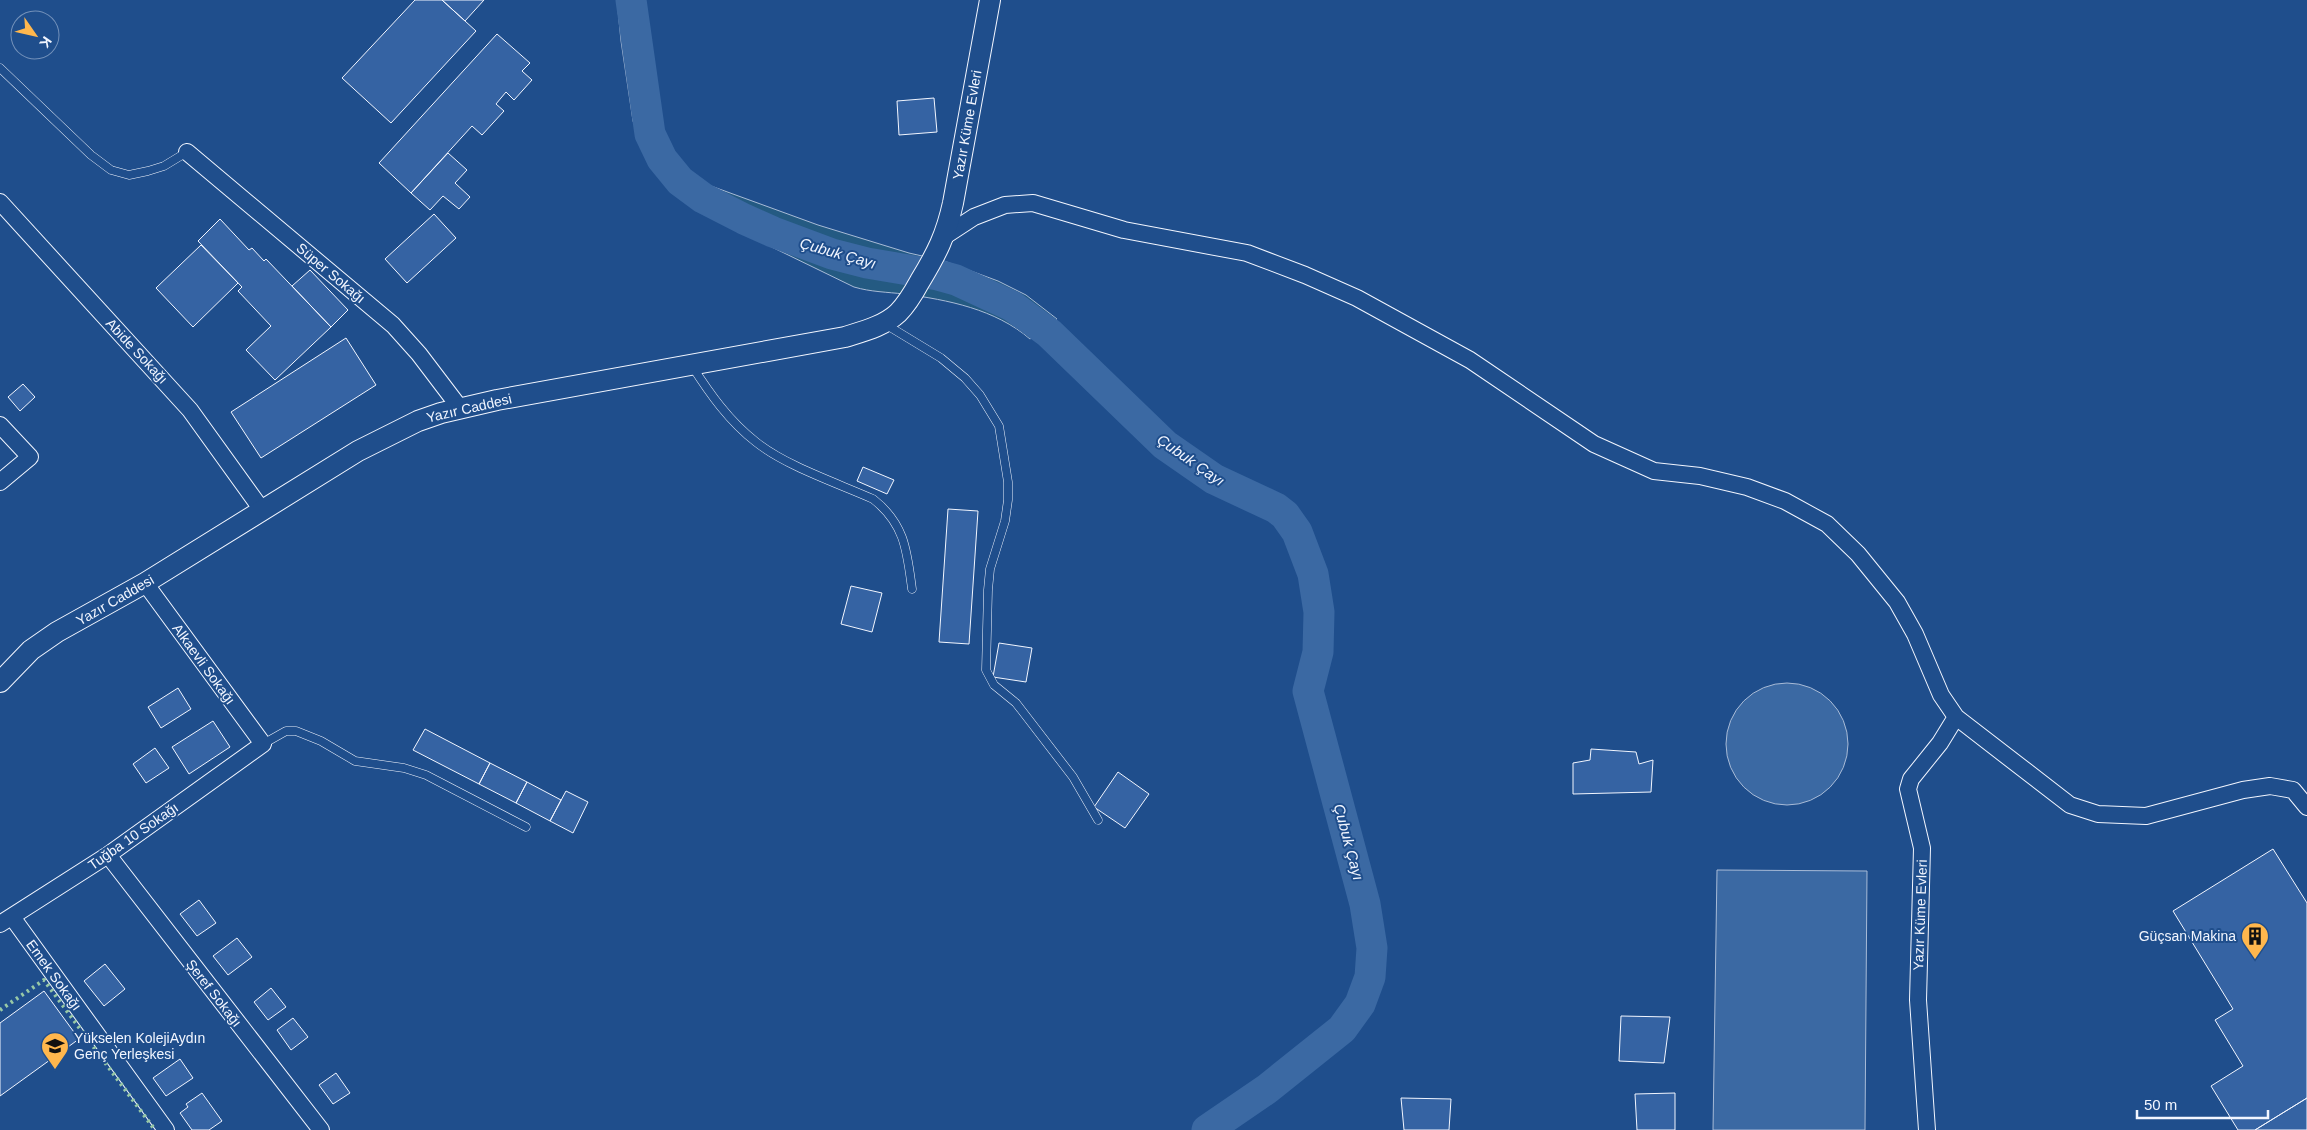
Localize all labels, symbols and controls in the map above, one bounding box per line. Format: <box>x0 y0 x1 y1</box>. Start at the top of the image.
north arrow <box>10 10 60 60</box>
text: K <box>36 34 55 51</box>
street label: Yazır Küme Evleri <box>949 69 985 181</box>
water label: Çubuk Çayı <box>798 234 878 272</box>
street label: Süper Sokağı <box>293 240 369 306</box>
street label: Abide Sokağı <box>103 315 171 387</box>
street label: Yazır Caddesi <box>425 390 513 426</box>
water label: Çubuk Çayı <box>1154 431 1228 489</box>
street label: Yazır Caddesi <box>73 571 157 629</box>
street label: Alkaevli Sokağı <box>169 621 239 707</box>
street label: Tuğba 10 Sokağı <box>85 799 181 873</box>
water label: Çubuk Çayı <box>1331 802 1367 882</box>
street label: Yazır Küme Evleri <box>1910 859 1930 971</box>
building icon: Güçsan Makina <box>2240 921 2270 960</box>
place label: Güçsan Makina <box>2139 928 2236 944</box>
street label: Emek Sokağı <box>23 937 85 1013</box>
street label: Şeref Sokağı <box>183 956 245 1030</box>
place label: Yükselen KolejiAydın Genç Yerleşkesi <box>74 1030 205 1062</box>
school or university icon: Yükselen KolejiAydın Genç Yerleşkesi <box>40 1031 70 1070</box>
scale bar <box>2137 1088 2268 1120</box>
text: 50 m <box>2144 1096 2177 1113</box>

